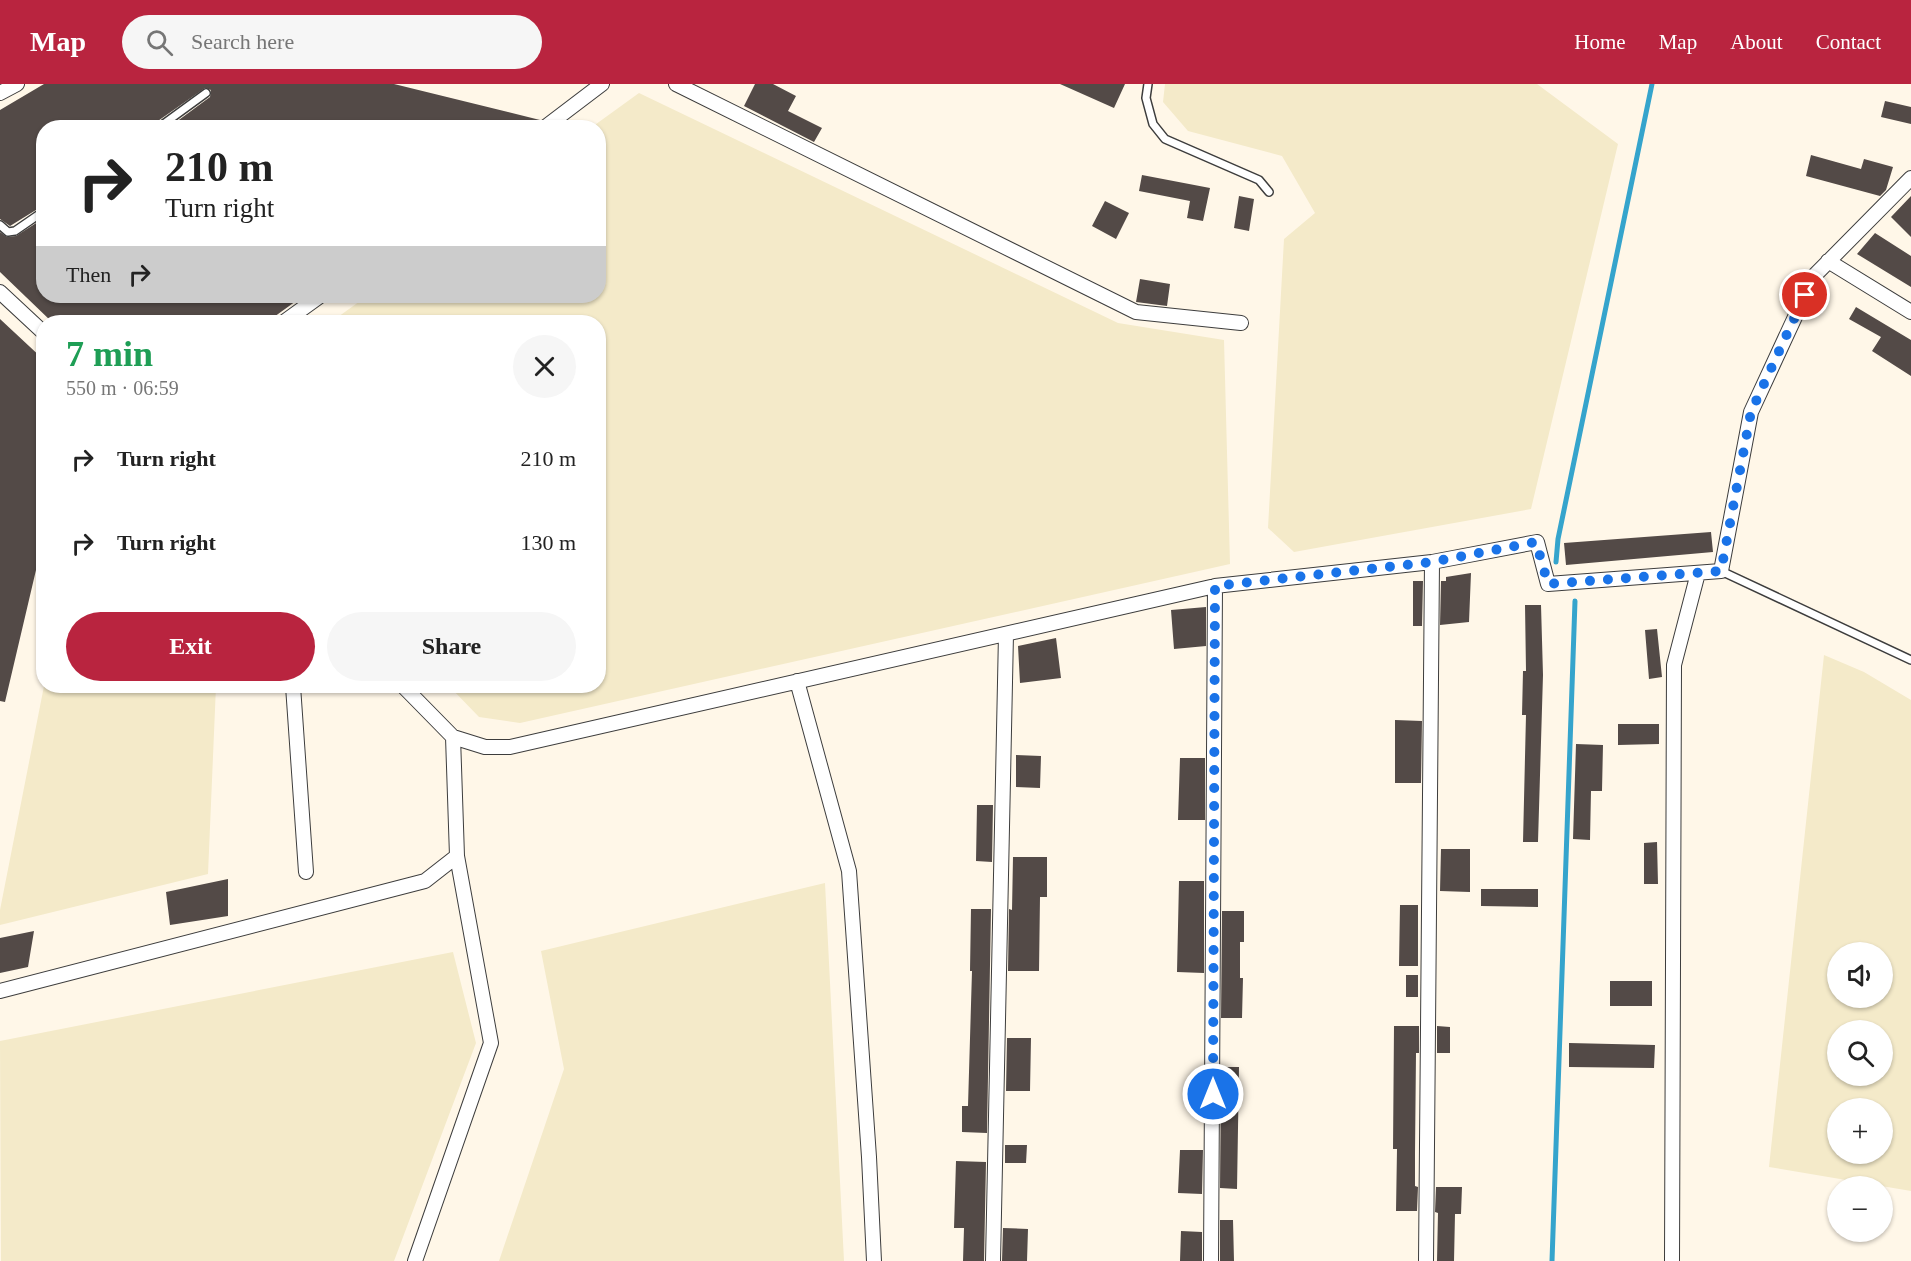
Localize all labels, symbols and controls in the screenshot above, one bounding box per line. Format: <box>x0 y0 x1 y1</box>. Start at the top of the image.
search box <box>122 15 542 69</box>
text: Map <box>30 26 86 57</box>
icon: search <box>143 26 176 59</box>
text: Search here <box>191 29 294 54</box>
text: Home <box>1574 30 1626 54</box>
text: Map <box>1659 30 1697 54</box>
text: About <box>1730 30 1783 54</box>
text: Contact <box>1816 30 1881 54</box>
icon: right <box>66 144 144 222</box>
text: 210 m <box>165 144 274 190</box>
text: Turn right <box>165 193 274 223</box>
icon: right <box>123 258 156 291</box>
text: Then <box>66 262 111 287</box>
pin <box>1779 269 1830 320</box>
icon: arrive <box>1788 278 1821 311</box>
text: 7 min <box>66 334 153 374</box>
button: close <box>513 335 576 398</box>
text: 550 m · 06:59 <box>66 377 179 399</box>
icon: right <box>66 443 99 476</box>
text: Turn right <box>117 446 216 471</box>
text: 210 m <box>520 446 576 471</box>
icon: right <box>66 527 99 560</box>
text: Turn right <box>117 530 216 555</box>
text: 130 m <box>520 530 576 555</box>
button: Exit <box>66 612 315 681</box>
button: Share <box>327 612 576 681</box>
map controls <box>1827 942 1893 1242</box>
button: sound <box>1827 942 1893 1008</box>
button: search <box>1827 1020 1893 1086</box>
position arrow <box>1181 1062 1245 1126</box>
button: + <box>1827 1098 1893 1164</box>
button: − <box>1827 1176 1893 1242</box>

